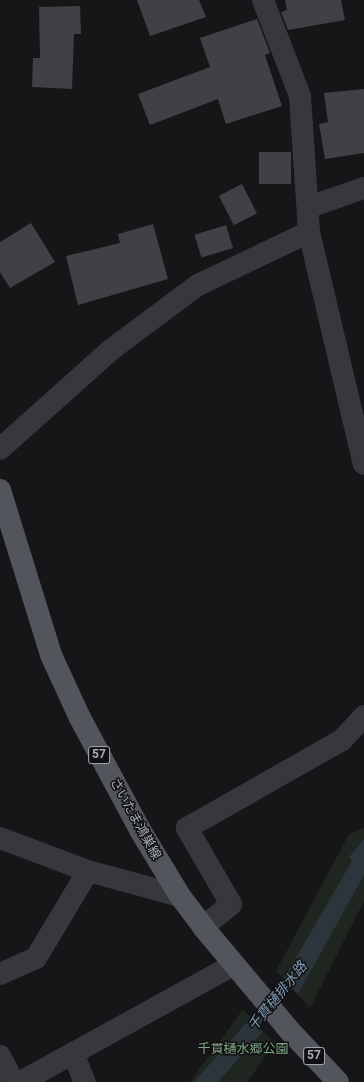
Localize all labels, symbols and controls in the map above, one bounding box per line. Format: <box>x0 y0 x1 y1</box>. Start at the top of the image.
road number: 57 <box>88 745 110 765</box>
street label: さいたま鴻巣線 <box>106 775 164 863</box>
water label: 千貫樋排水路 <box>244 958 310 1034</box>
park label: 千貫樋水郷公園 <box>198 1041 288 1057</box>
road number: 57 <box>303 1046 325 1066</box>

